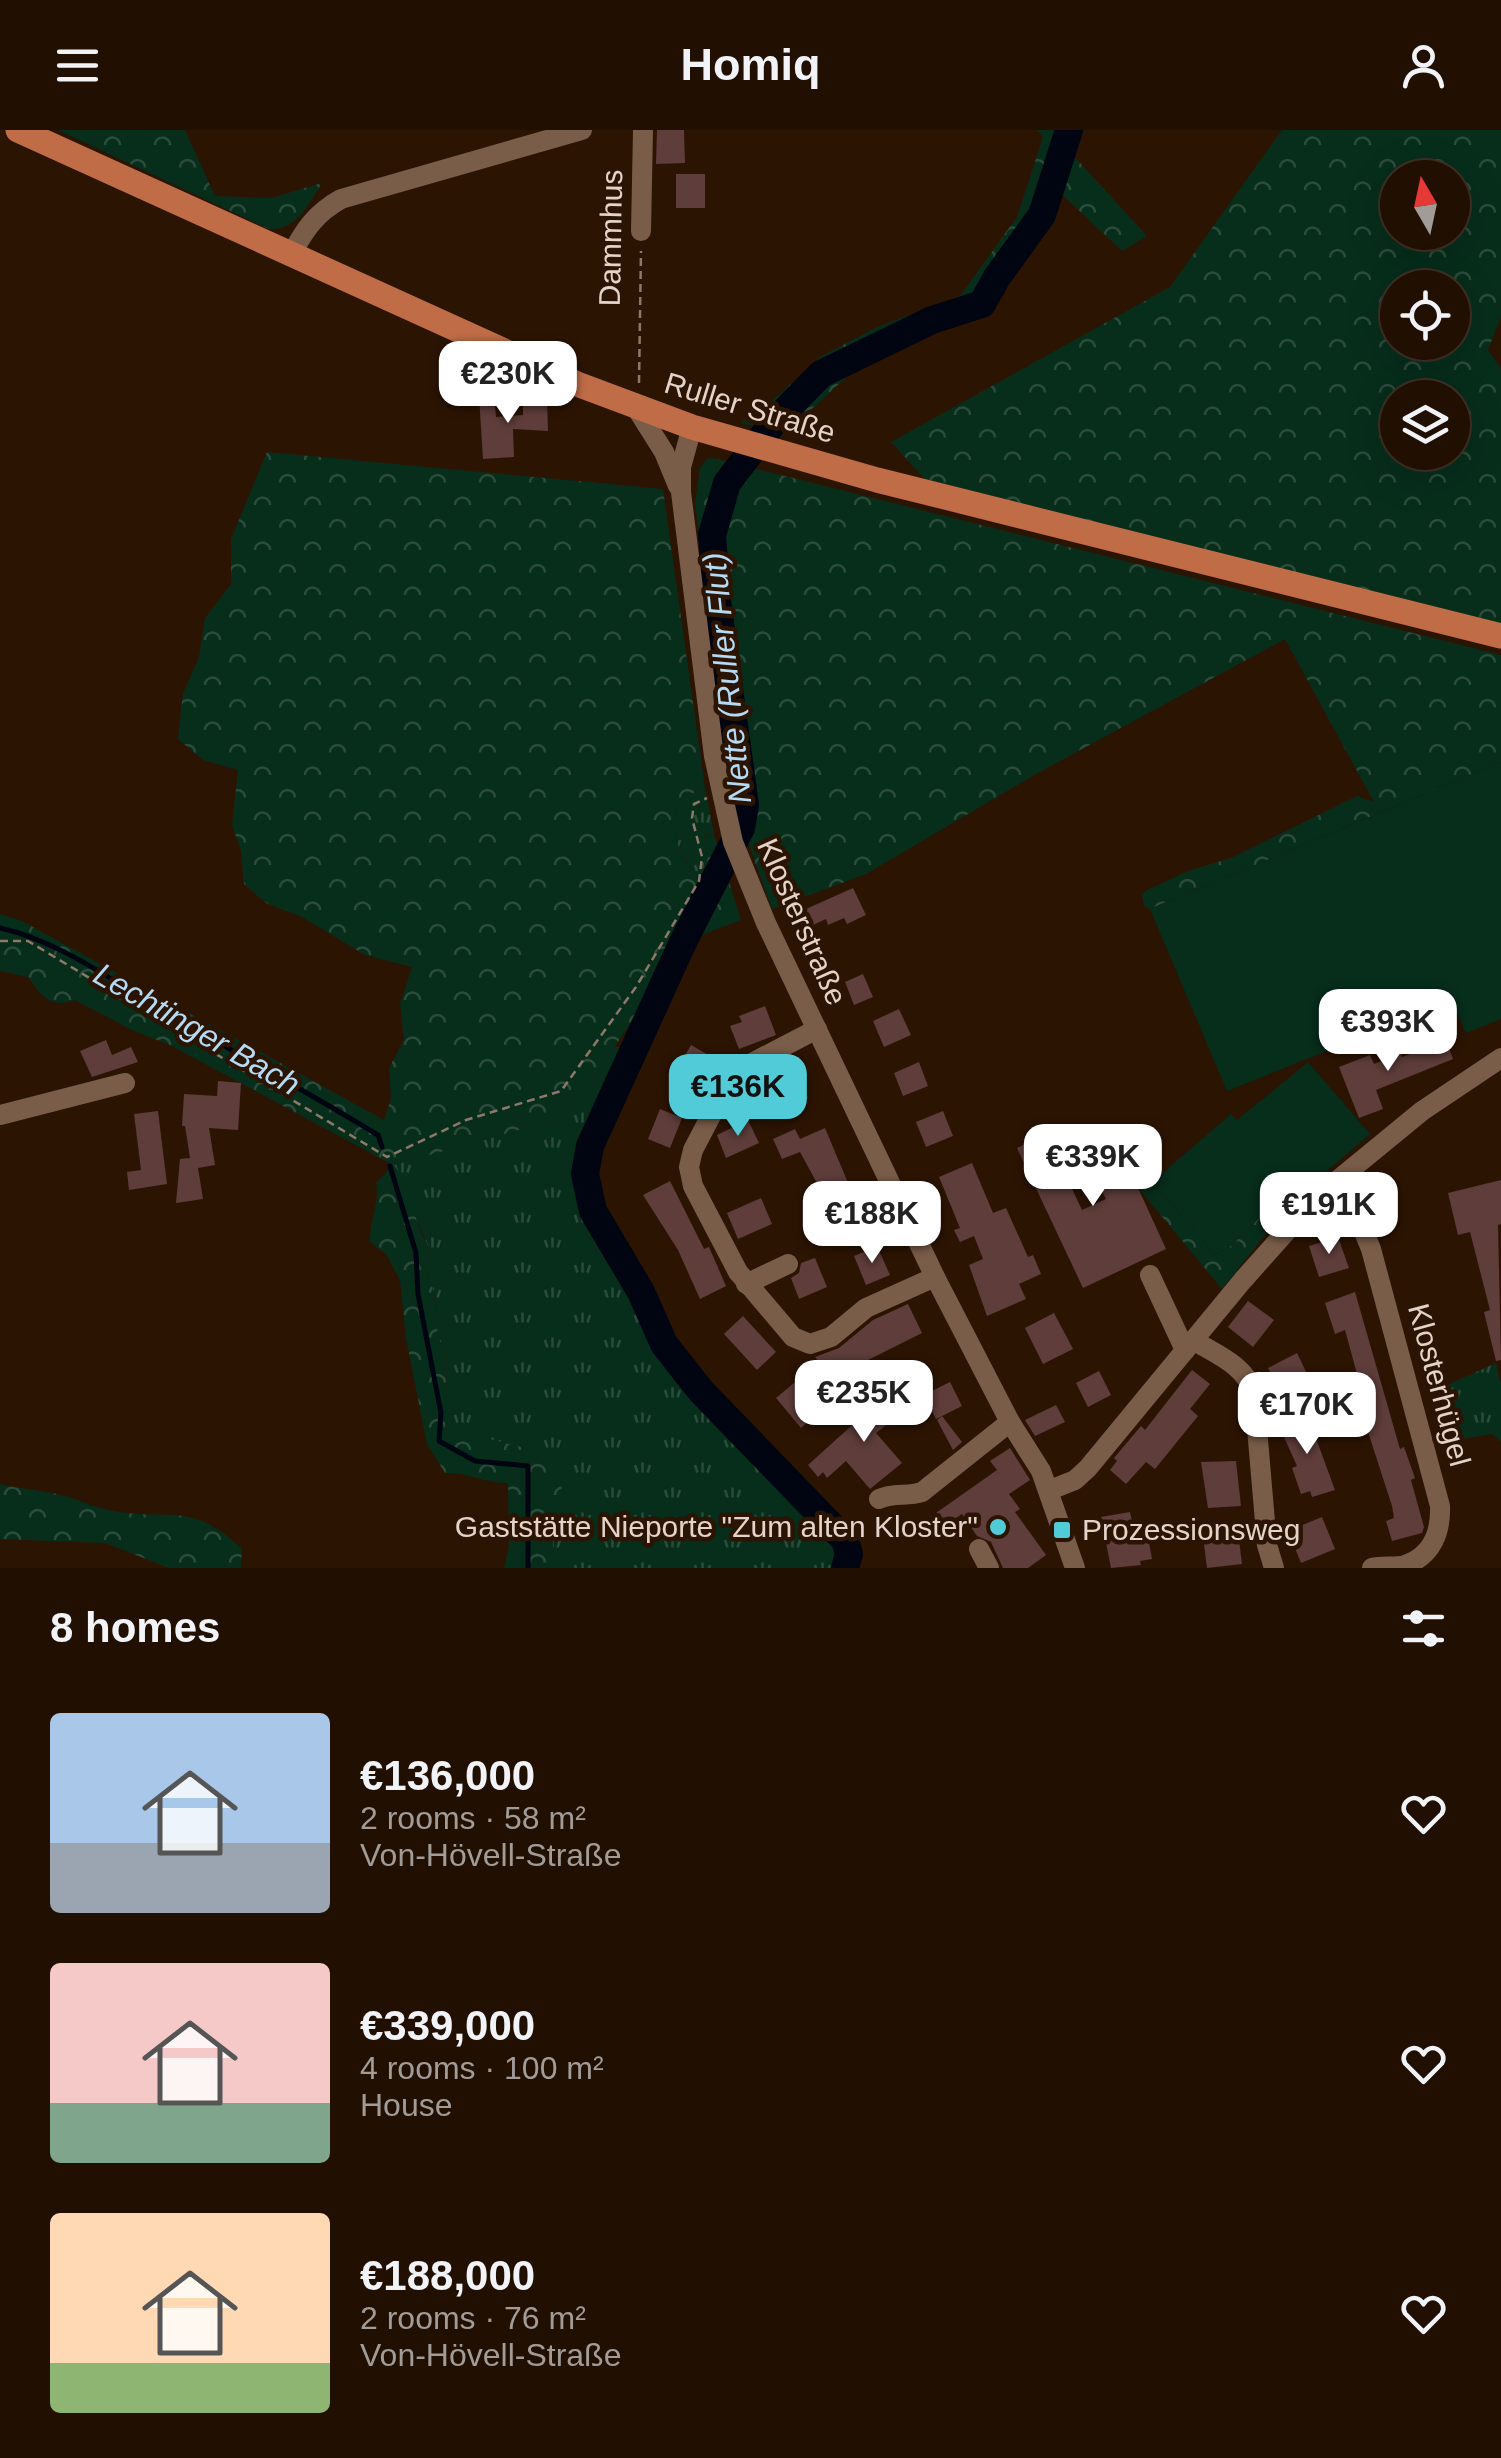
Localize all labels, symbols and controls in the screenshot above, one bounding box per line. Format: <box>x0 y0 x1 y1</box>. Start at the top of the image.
icon: menu <box>50 38 105 93</box>
icon: person <box>1396 38 1451 93</box>
text: Homiq <box>681 39 821 90</box>
north arrow <box>1380 160 1470 250</box>
map controls <box>1380 160 1470 470</box>
street label: Dammhus <box>593 169 628 307</box>
button: locate <box>1380 270 1470 360</box>
pin: €230K <box>438 341 578 426</box>
text: €230K <box>461 355 555 391</box>
street label: Ruller Straße <box>661 366 839 449</box>
button: layers <box>1380 380 1470 470</box>
water label: Nette (Ruller Flut) <box>696 551 758 805</box>
street label: Klosterstraße <box>751 834 854 1010</box>
water label: Lechtinger Bach <box>88 956 306 1102</box>
pin: €393K <box>1318 989 1458 1074</box>
text: €393K <box>1341 1003 1435 1039</box>
pin: €136K <box>668 1054 808 1139</box>
text: €136K <box>691 1068 785 1104</box>
pin: €339K <box>1023 1124 1163 1209</box>
text: €339K <box>1046 1138 1140 1174</box>
pin: €191K <box>1259 1172 1399 1257</box>
pin: €188K <box>802 1181 942 1266</box>
text: €191K <box>1282 1186 1376 1222</box>
text: €188K <box>825 1195 919 1231</box>
street label: Klosterhügel <box>1402 1300 1477 1470</box>
pin: €235K <box>794 1360 934 1445</box>
pin: €170K <box>1237 1372 1377 1457</box>
text: €235K <box>817 1374 911 1410</box>
text: €170K <box>1260 1386 1354 1422</box>
place label: Gaststätte Nieporte "Zum alten Kloster" <box>455 1510 978 1543</box>
place label: Prozessionsweg <box>1082 1513 1300 1546</box>
marker: Gaststätte Nieporte "Zum alten Kloster" <box>987 1516 1009 1538</box>
marker: Prozessionsweg <box>1051 1519 1073 1541</box>
icon: filters <box>1396 1601 1451 1656</box>
text: 8 homes <box>50 1604 220 1651</box>
text: €136,000 <box>360 1752 535 1799</box>
icon: home <box>130 1753 250 1873</box>
icon: heart <box>1396 1786 1451 1841</box>
text: 2 rooms · 58 m² <box>360 1800 586 1836</box>
text: Von-Hövell-Straße <box>360 1837 621 1873</box>
text: €339,000 <box>360 2002 535 2049</box>
icon: home <box>130 2003 250 2123</box>
icon: heart <box>1396 2036 1451 2091</box>
text: 4 rooms · 100 m² <box>360 2050 604 2086</box>
text: House <box>360 2087 453 2123</box>
text: €188,000 <box>360 2252 535 2299</box>
icon: home <box>130 2253 250 2373</box>
icon: heart <box>1396 2286 1451 2341</box>
text: 2 rooms · 76 m² <box>360 2300 586 2336</box>
text: Von-Hövell-Straße <box>360 2337 621 2373</box>

